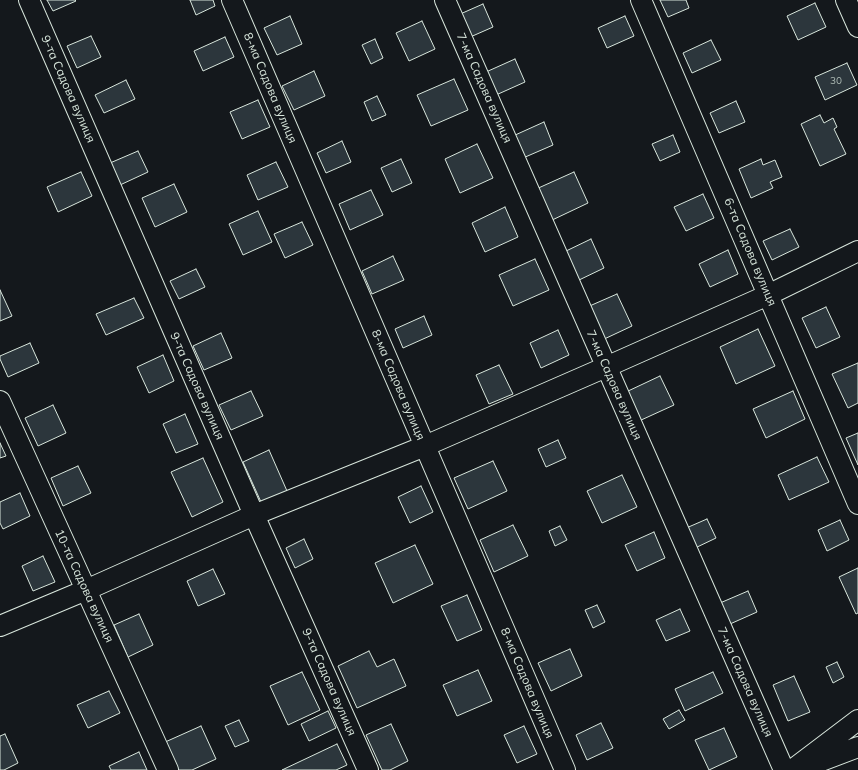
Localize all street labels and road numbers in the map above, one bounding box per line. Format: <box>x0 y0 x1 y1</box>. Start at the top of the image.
street label: 8-ма Садова вулиця <box>240 31 300 145</box>
street label: 7-ма Садова вулиця <box>453 31 515 145</box>
street label: 9-та Садова вулиця <box>38 33 98 145</box>
street label: 6-та Садова вулиця <box>721 196 779 308</box>
street label: 8-ма Садова вулиця <box>368 328 428 442</box>
street label: 7-ма Садова вулиця <box>583 328 645 442</box>
street label: 9-та Садова вулиця <box>167 330 227 442</box>
street label: 10-та Садова вулиця <box>51 527 117 645</box>
street label: 7-ма Садова вулиця <box>714 625 776 739</box>
street label: 9-та Садова вулиця <box>299 626 359 738</box>
street label: 8-ма Садова вулиця <box>497 626 557 740</box>

